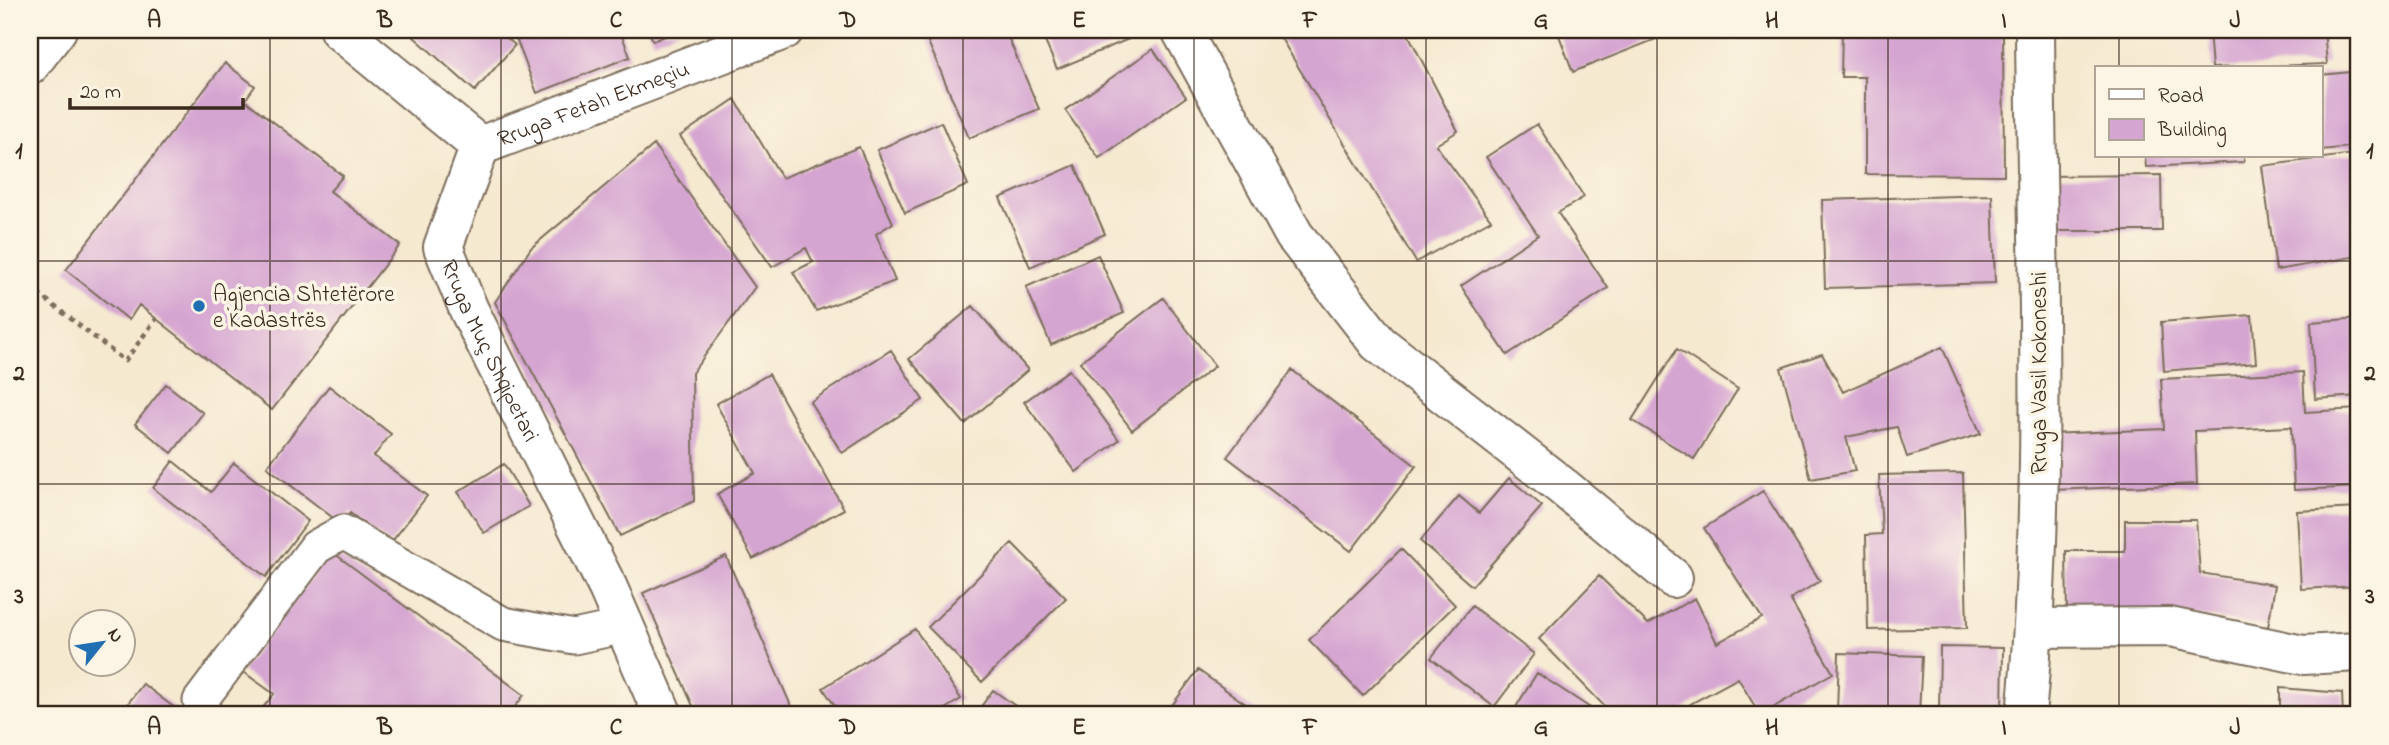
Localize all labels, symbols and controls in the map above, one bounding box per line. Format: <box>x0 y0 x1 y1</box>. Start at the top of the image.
text: A <box>147 5 161 38</box>
text: B <box>376 5 393 38</box>
text: C <box>610 5 623 38</box>
text: D <box>839 5 856 38</box>
text: E <box>1072 5 1086 38</box>
text: F <box>1302 5 1318 38</box>
text: G <box>1534 5 1548 38</box>
text: H <box>1765 5 1779 38</box>
text: I <box>2001 5 2007 38</box>
text: J <box>2229 5 2241 38</box>
street label: Rruga Fetah Ekmeçiu <box>493 54 695 157</box>
scale bar <box>70 66 243 110</box>
legend <box>2095 66 2322 158</box>
text: 20 m <box>80 78 121 108</box>
text: Road <box>2158 82 2204 112</box>
text: Building <box>2157 116 2227 148</box>
text: 1 <box>15 136 23 169</box>
text: 1 <box>2366 136 2374 169</box>
street label: Rruga Muç Shqipetari <box>431 255 546 448</box>
street label: Rruga Vasil Kokoneshi <box>2024 271 2058 475</box>
place label: Agjencia Shtetërore e Kadastrës <box>213 279 395 338</box>
marker: Agjencia Shtetërore e Kadastrës <box>191 298 207 314</box>
text: 2 <box>12 358 25 391</box>
text: 2 <box>2363 358 2376 391</box>
text: 3 <box>13 581 24 614</box>
text: 3 <box>2364 581 2375 614</box>
north arrow <box>66 608 136 678</box>
text: N <box>100 623 130 648</box>
text: A <box>147 712 161 745</box>
text: B <box>376 712 393 745</box>
text: C <box>610 712 623 745</box>
text: D <box>839 712 856 745</box>
text: E <box>1072 712 1086 745</box>
text: F <box>1302 712 1318 745</box>
text: G <box>1534 712 1548 745</box>
text: H <box>1765 712 1779 745</box>
text: I <box>2001 712 2007 745</box>
text: J <box>2229 712 2241 745</box>

